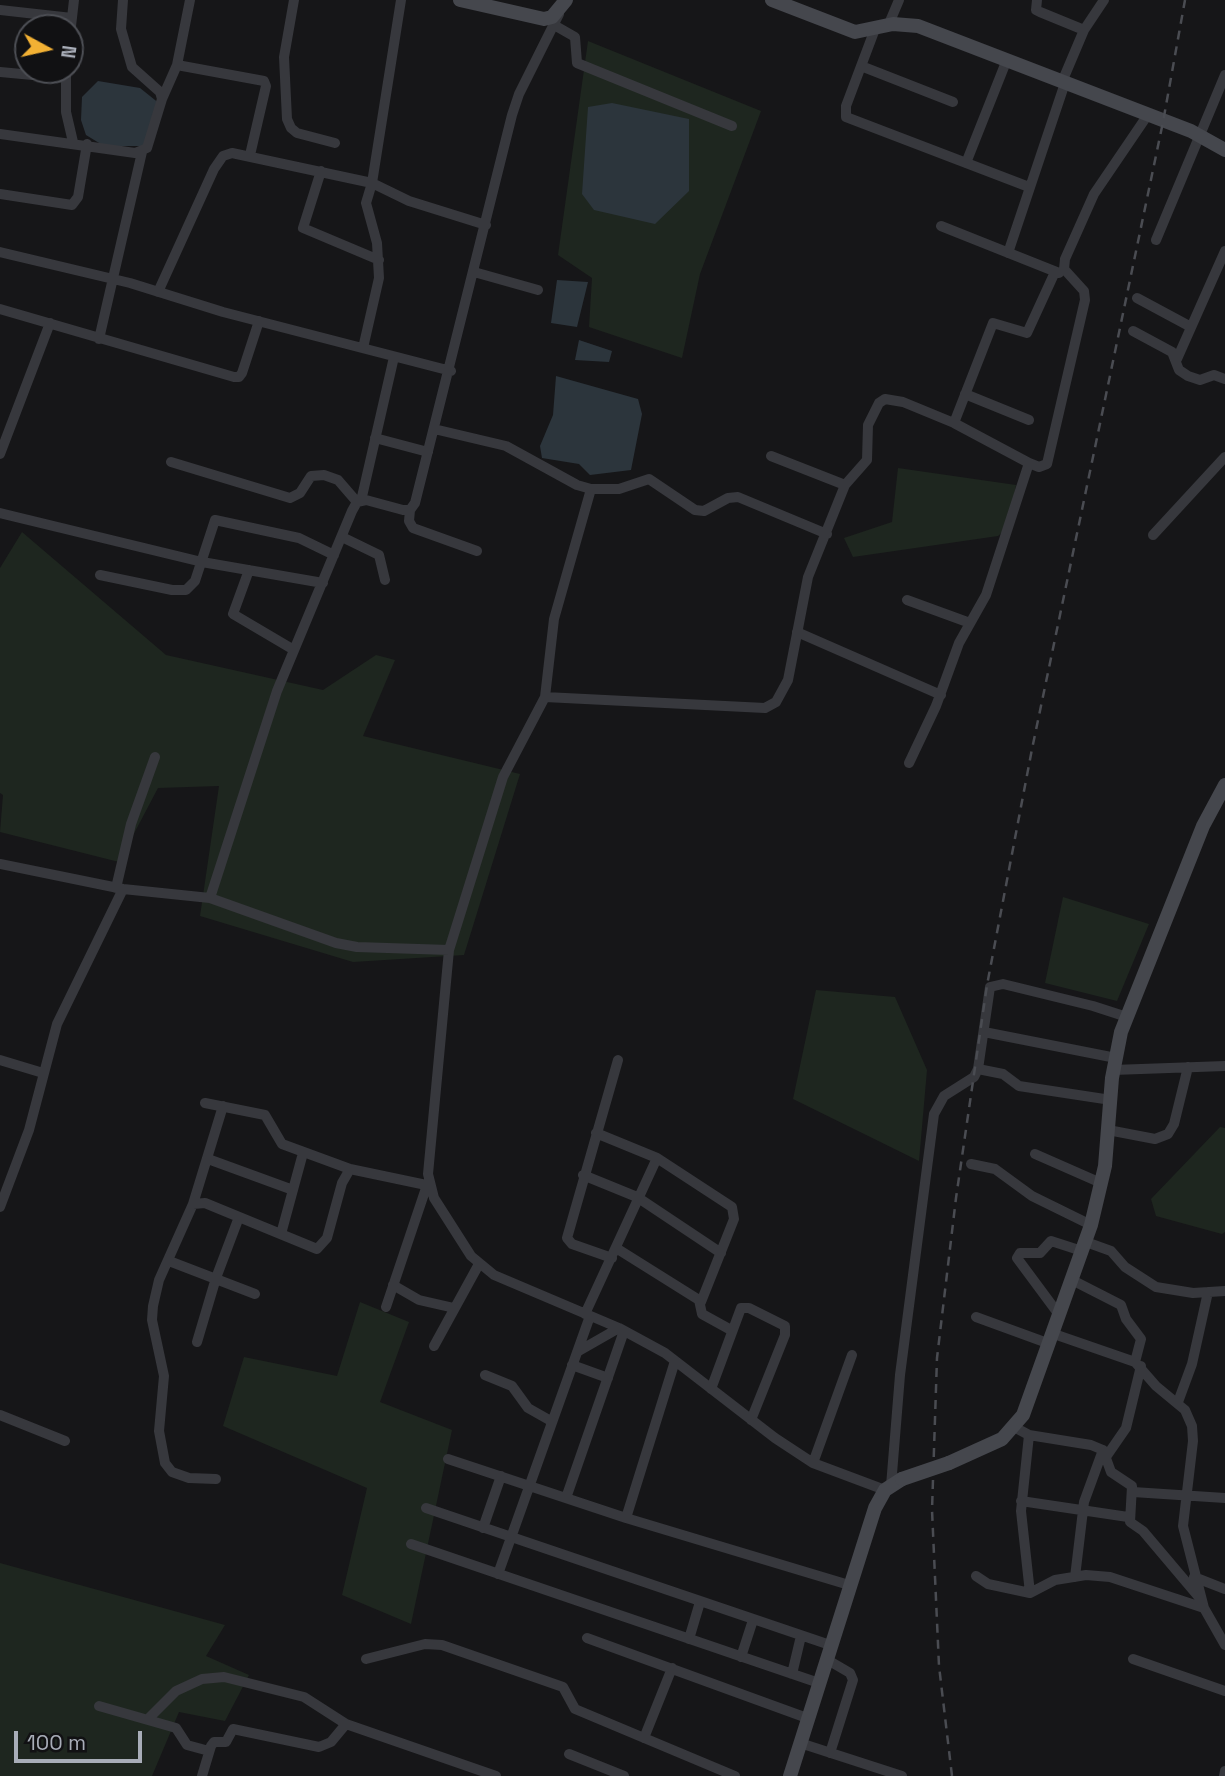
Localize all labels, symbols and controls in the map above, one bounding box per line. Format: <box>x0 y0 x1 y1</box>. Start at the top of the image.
north arrow <box>14 14 84 84</box>
text: N <box>55 44 82 60</box>
scale bar <box>18 1716 145 1760</box>
text: 100 m <box>27 1729 86 1756</box>

